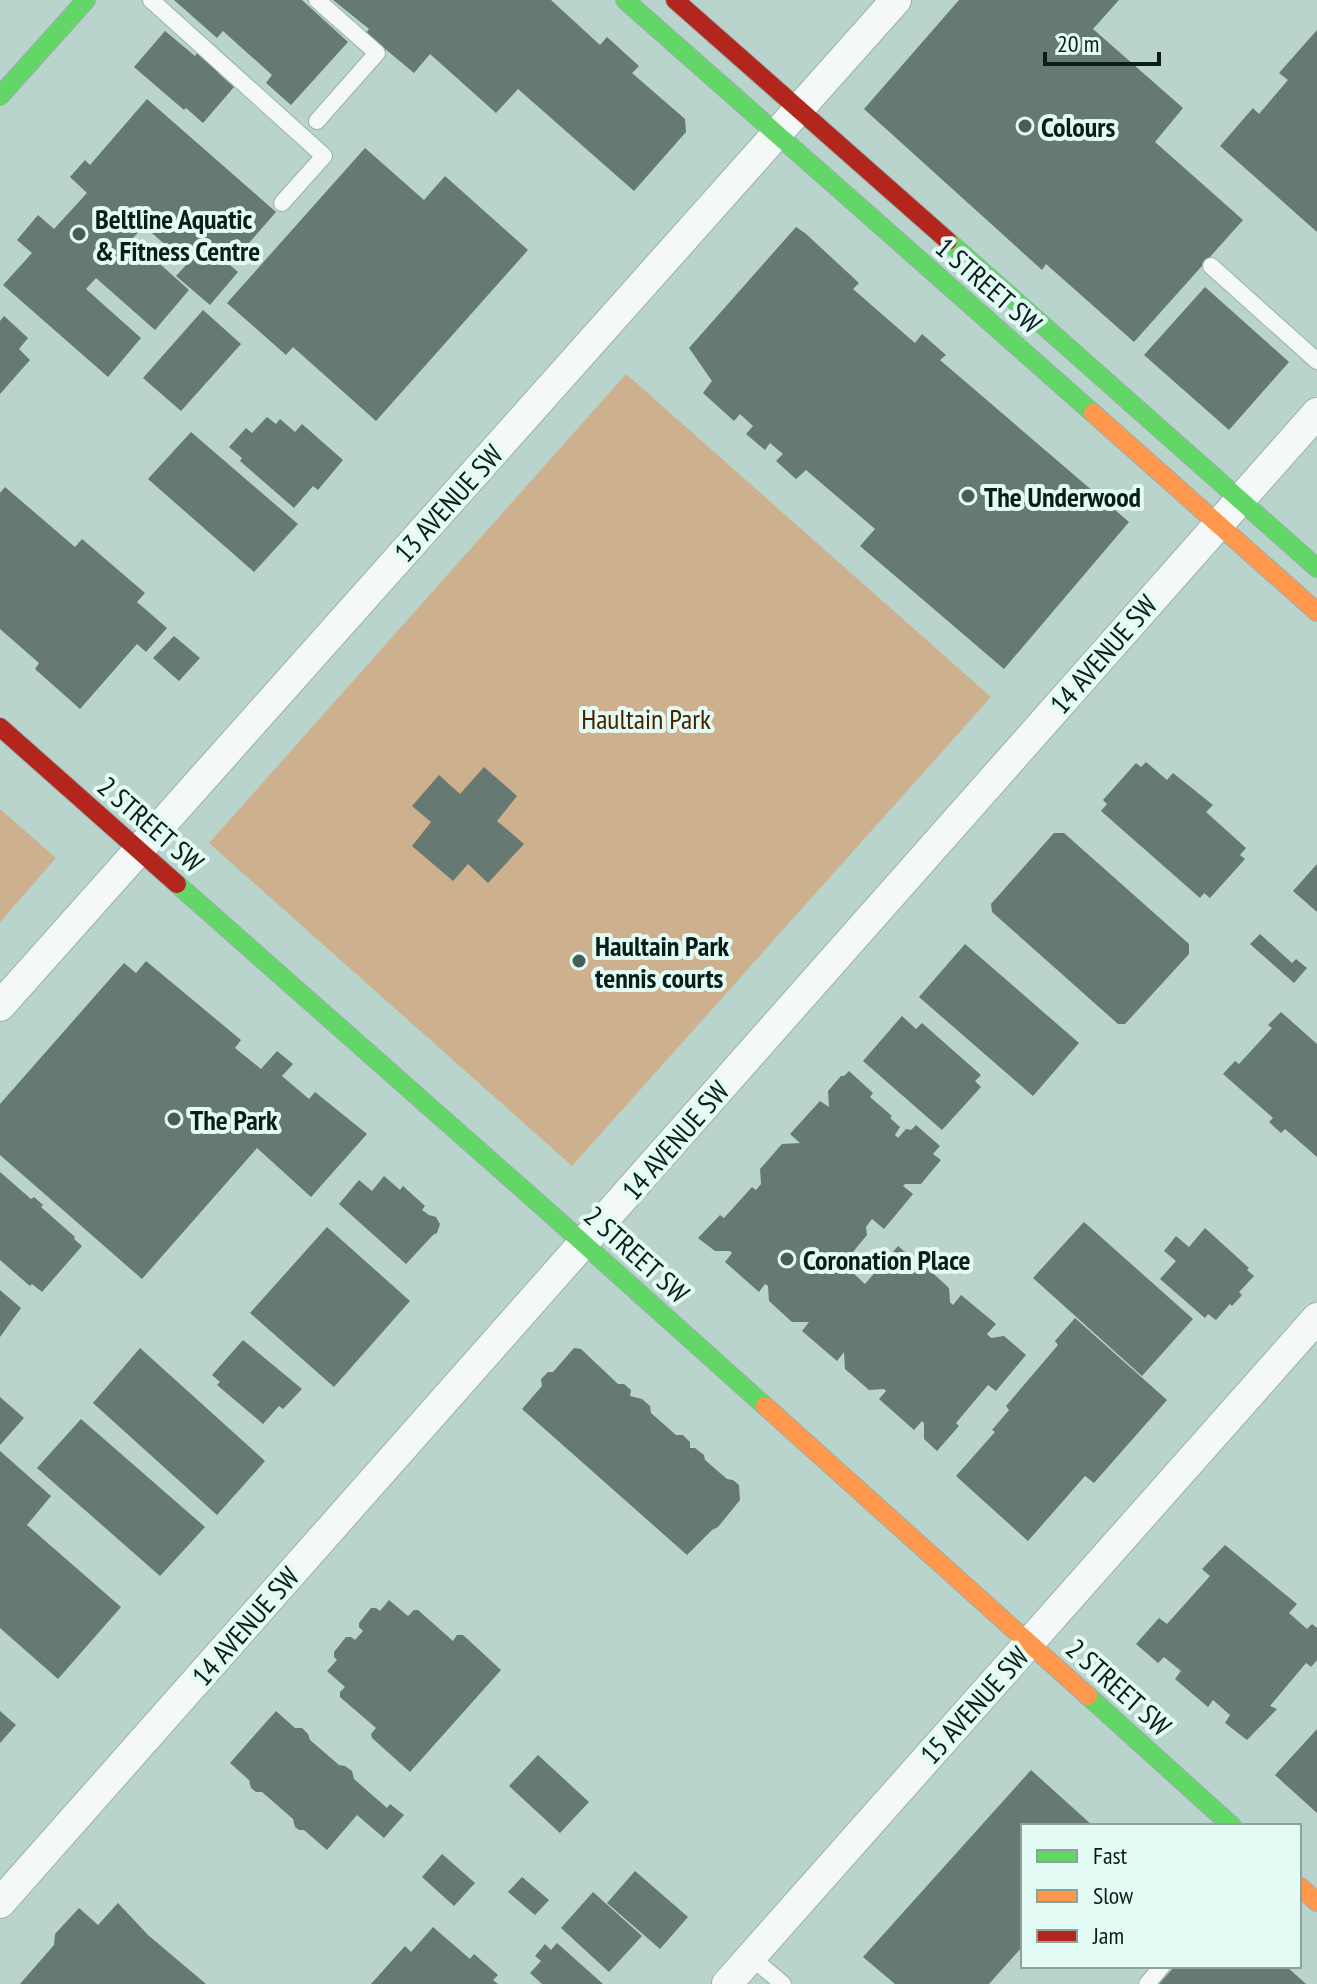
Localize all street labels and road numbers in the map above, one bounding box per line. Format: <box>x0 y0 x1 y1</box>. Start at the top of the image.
street label: 1 STREET SW <box>928 229 1050 341</box>
street label: 13 AVENUE SW <box>385 436 511 570</box>
street label: 14 AVENUE SW <box>1041 587 1165 721</box>
street label: 2 STREET SW <box>90 768 212 880</box>
street label: 14 AVENUE SW <box>613 1073 737 1207</box>
street label: 2 STREET SW <box>577 1197 697 1311</box>
street label: 14 AVENUE SW <box>183 1559 307 1693</box>
street label: 2 STREET SW <box>1059 1630 1179 1744</box>
street label: 15 AVENUE SW <box>911 1638 1037 1772</box>

